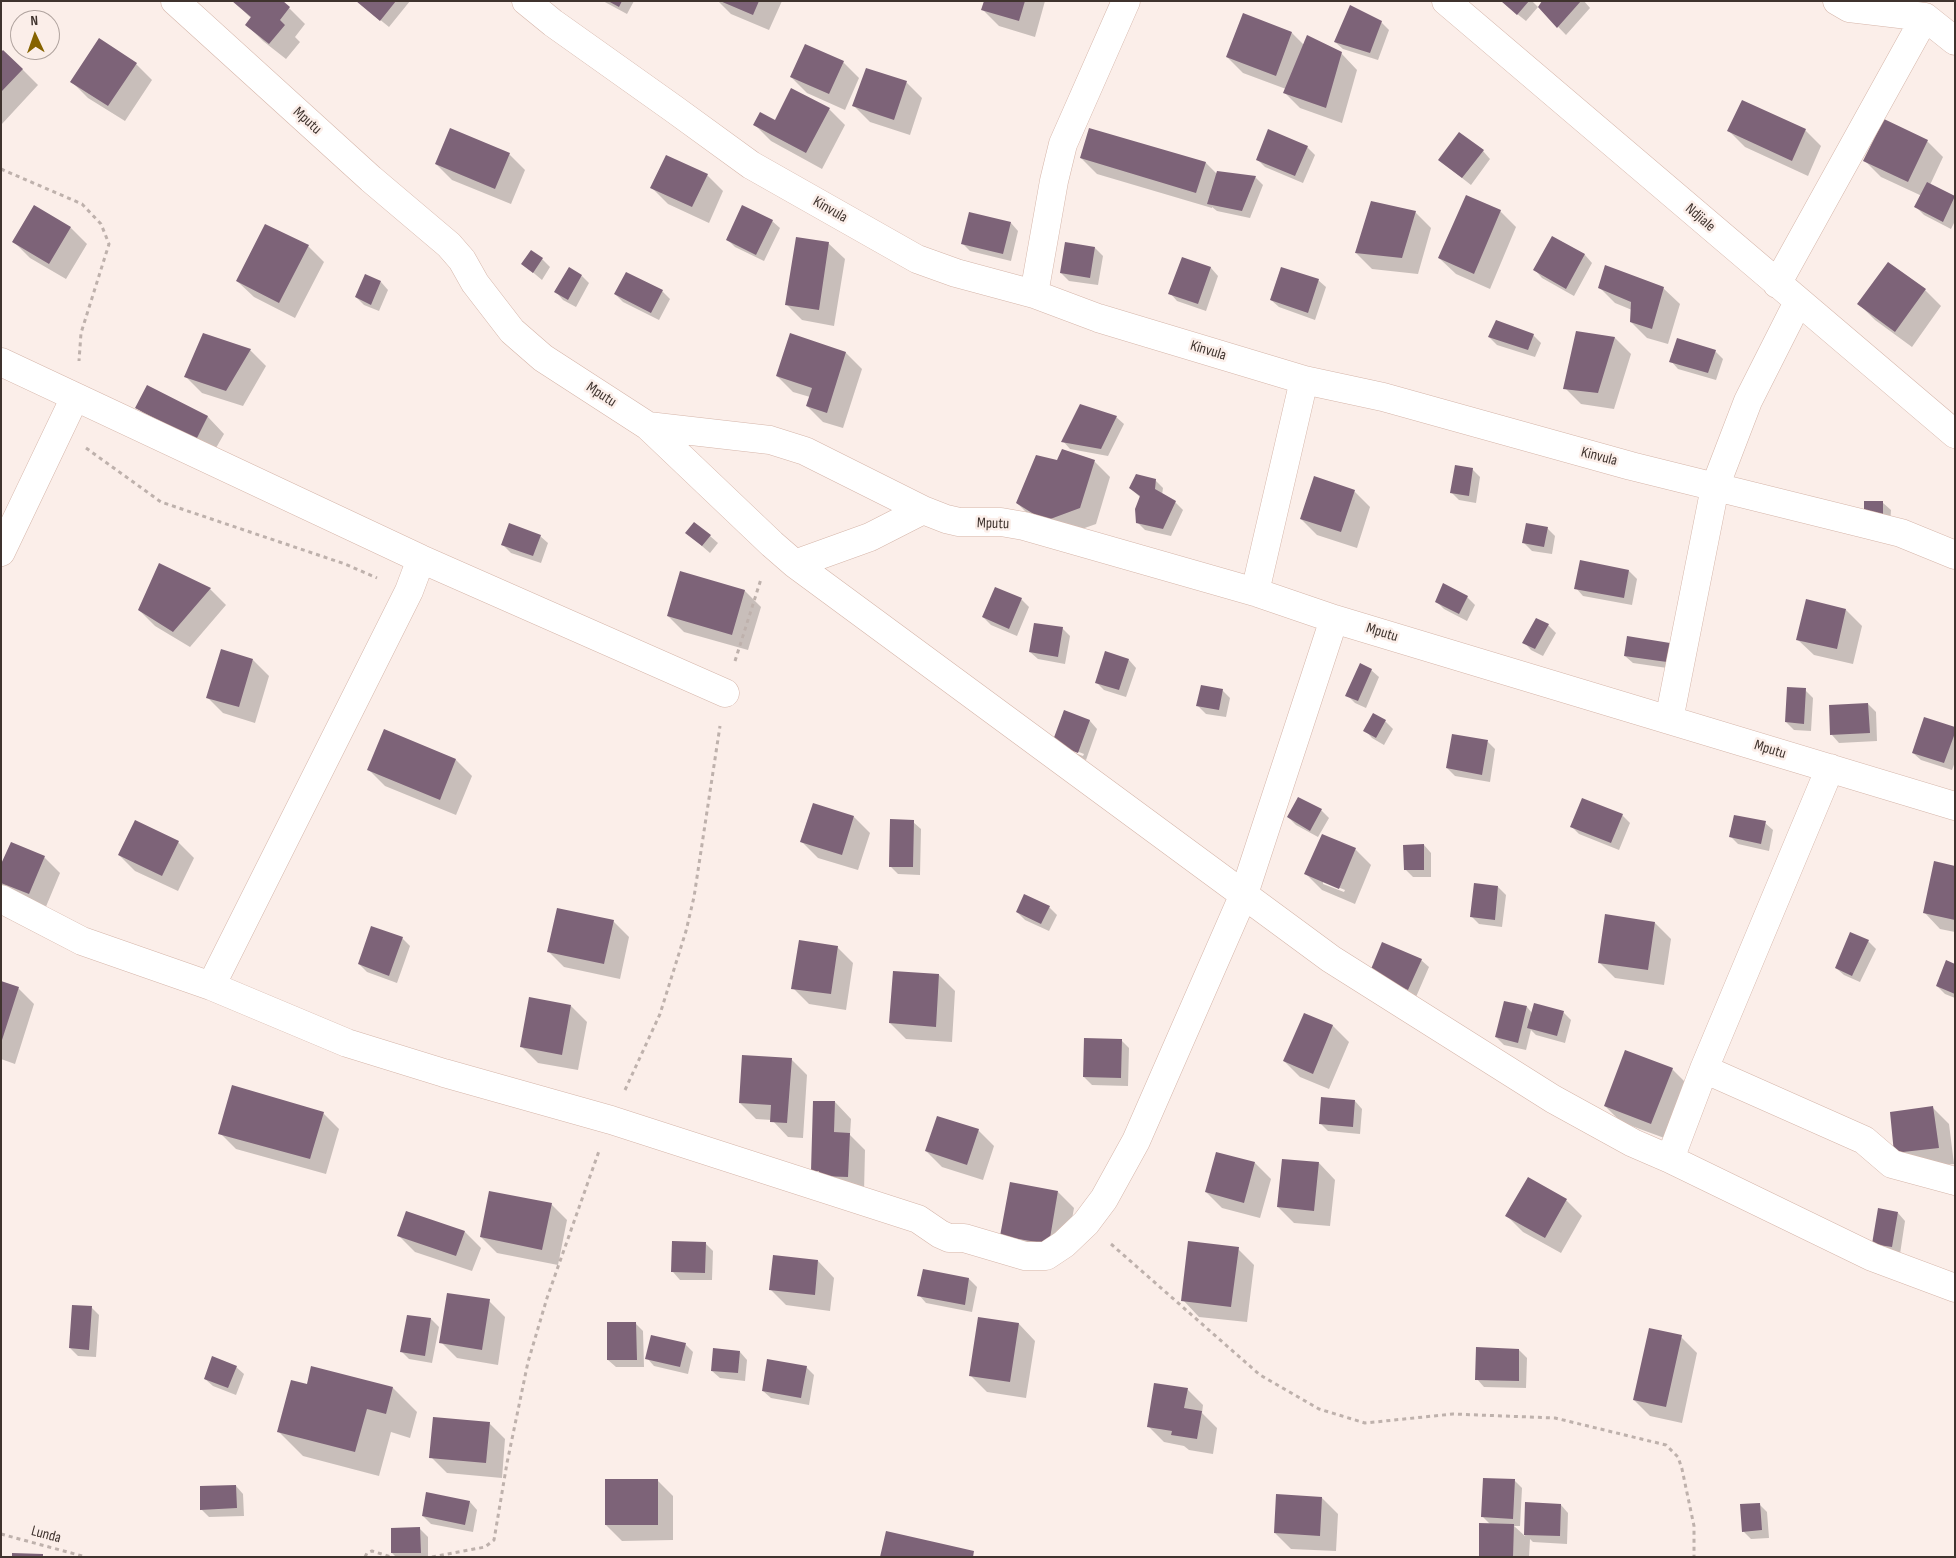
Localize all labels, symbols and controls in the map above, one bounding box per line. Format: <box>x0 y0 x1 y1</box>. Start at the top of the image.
north arrow <box>10 10 60 60</box>
text: N <box>30 12 38 29</box>
street label: Mputu <box>289 104 325 138</box>
street label: Kinvula <box>810 193 850 227</box>
street label: Ndjiale <box>1681 200 1719 236</box>
street label: Kinvula <box>1188 337 1228 365</box>
street label: Mputu <box>583 379 619 411</box>
street label: Kinvula <box>1579 444 1619 470</box>
street label: Mputu <box>977 514 1009 534</box>
street label: Mputu <box>1364 620 1400 646</box>
street label: Mputu <box>1752 737 1788 763</box>
street label: Lunda <box>29 1522 63 1548</box>

